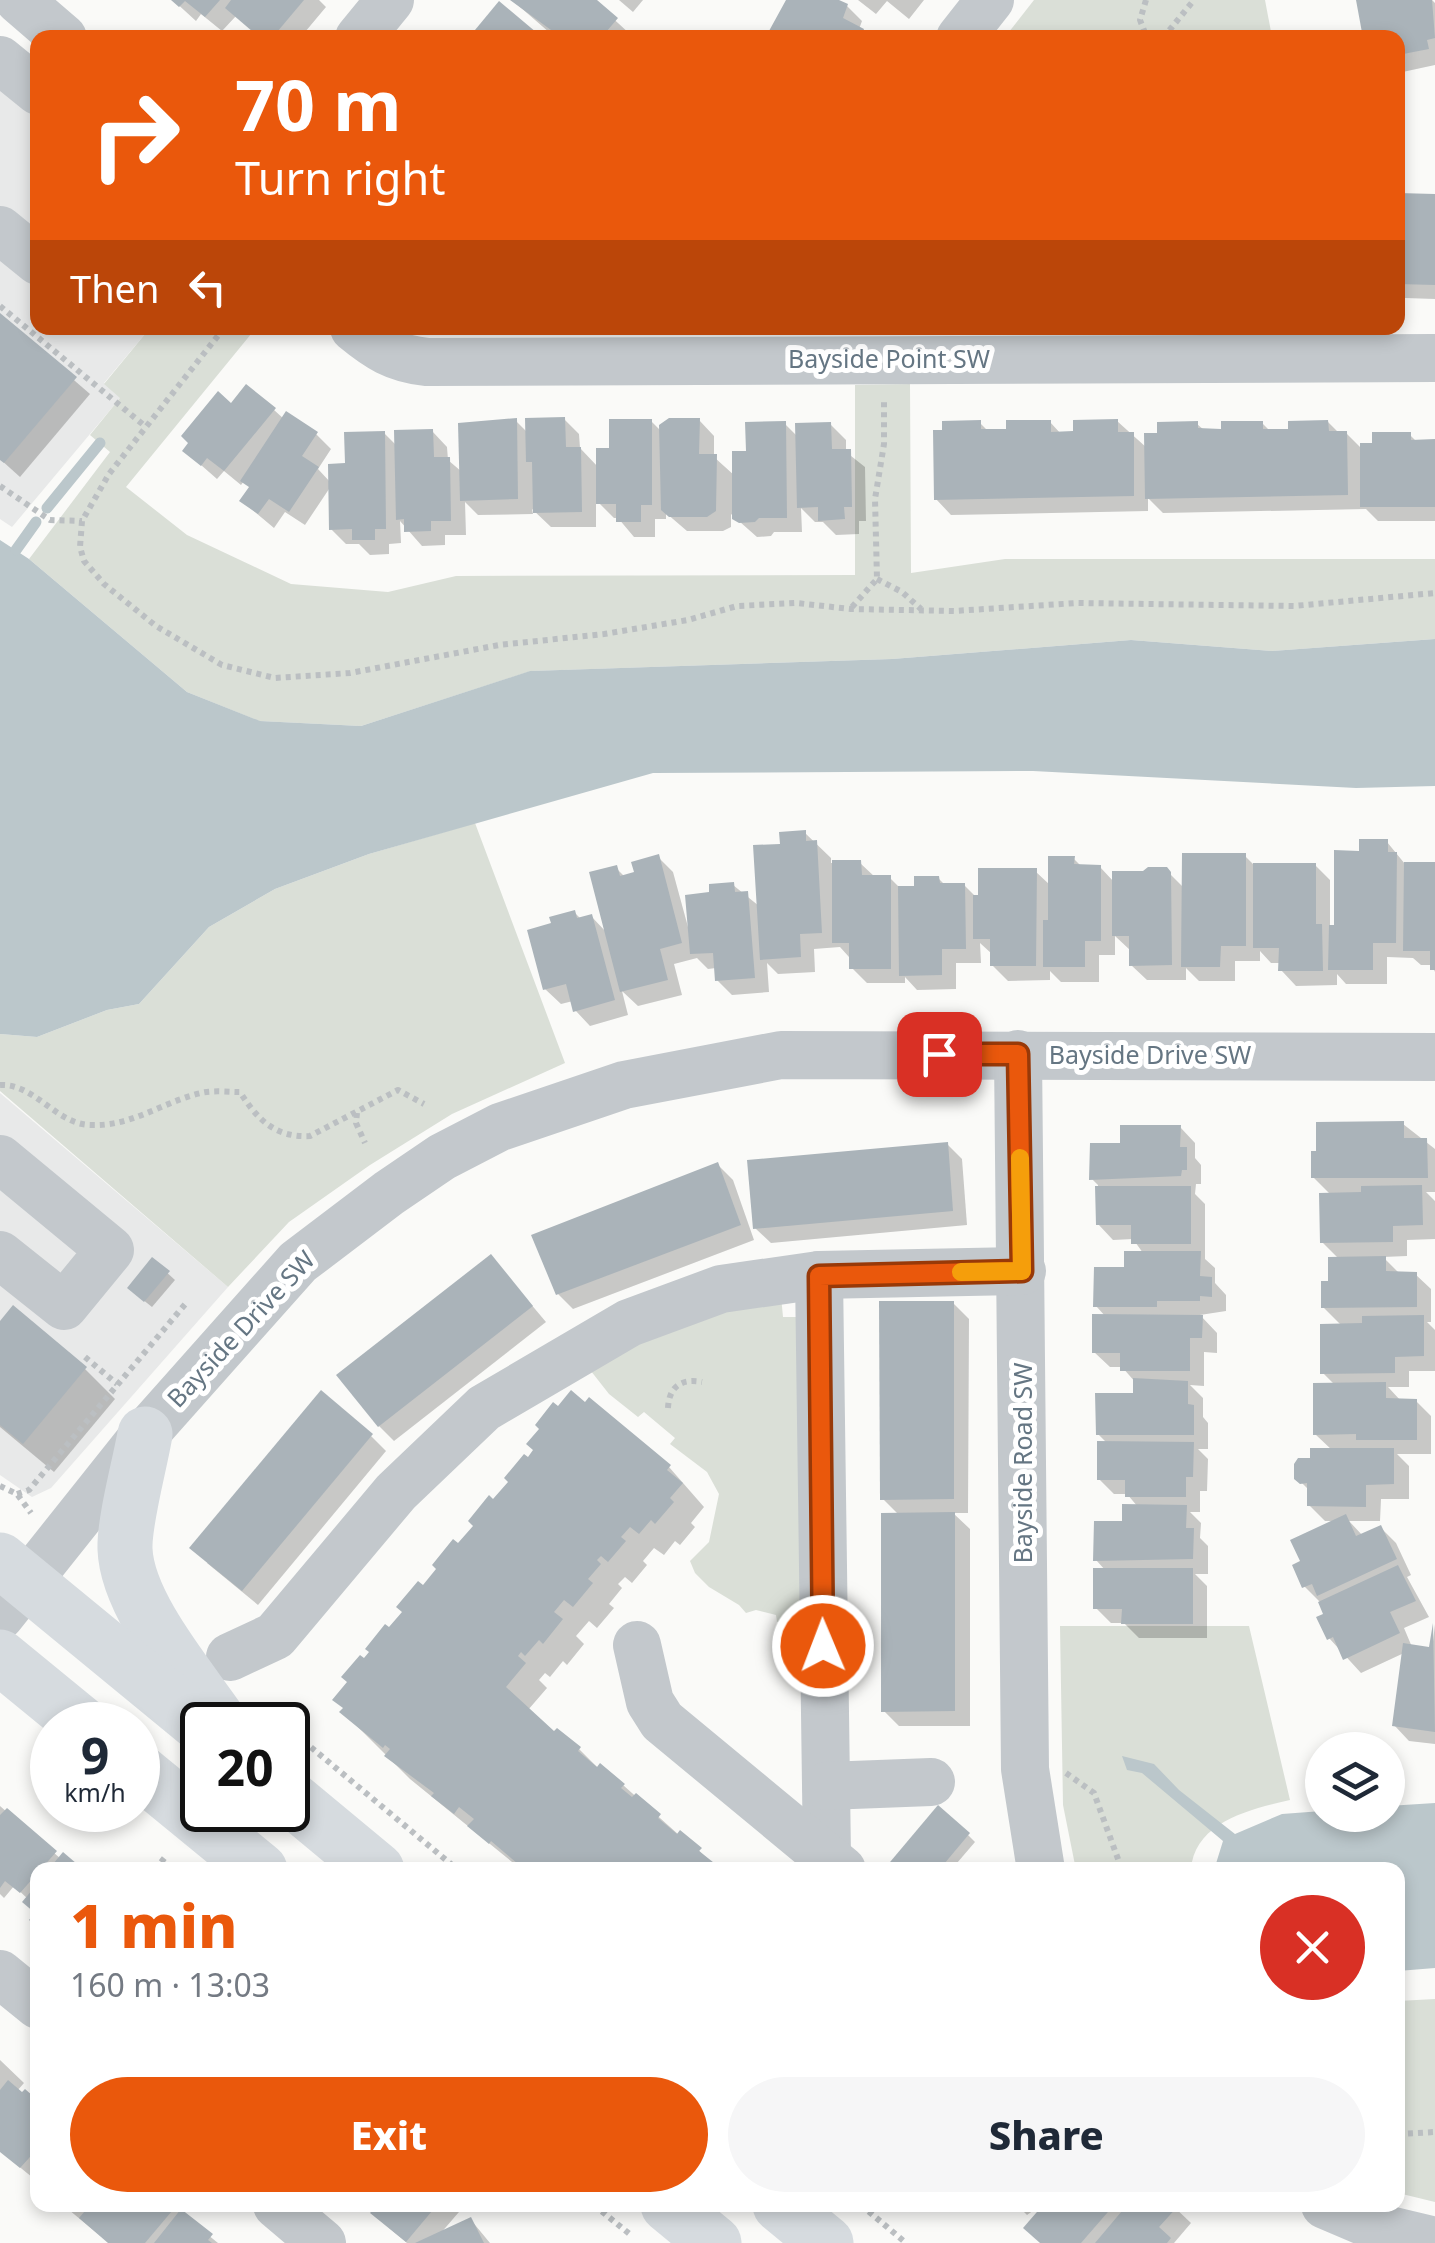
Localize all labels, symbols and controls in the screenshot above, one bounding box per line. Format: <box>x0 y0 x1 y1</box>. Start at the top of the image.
text: 70 m <box>235 56 402 152</box>
icon: right <box>70 70 200 200</box>
text: Turn right <box>235 147 446 208</box>
icon: left <box>180 260 235 315</box>
text: Then <box>70 262 160 314</box>
street label: Bayside Point SW <box>788 341 990 375</box>
pin <box>897 1012 982 1097</box>
icon: arrive <box>912 1027 967 1082</box>
street label: Bayside Drive SW <box>1049 1037 1251 1071</box>
street label: Bayside Drive SW <box>159 1243 322 1414</box>
street label: Bayside Road SW <box>1005 1363 1039 1563</box>
position arrow <box>771 1594 875 1698</box>
speed limit sign: 20 <box>180 1702 310 1832</box>
text: 9 <box>81 1721 109 1789</box>
map controls <box>1305 1732 1405 1832</box>
button: layers <box>1305 1732 1405 1832</box>
text: km/h <box>64 1775 126 1809</box>
text: 1 min <box>70 1884 238 1966</box>
button: close <box>1260 1895 1365 2000</box>
text: 160 m · 13:03 <box>70 1963 270 2006</box>
button: Exit <box>70 2077 708 2192</box>
button: Share <box>728 2077 1365 2192</box>

